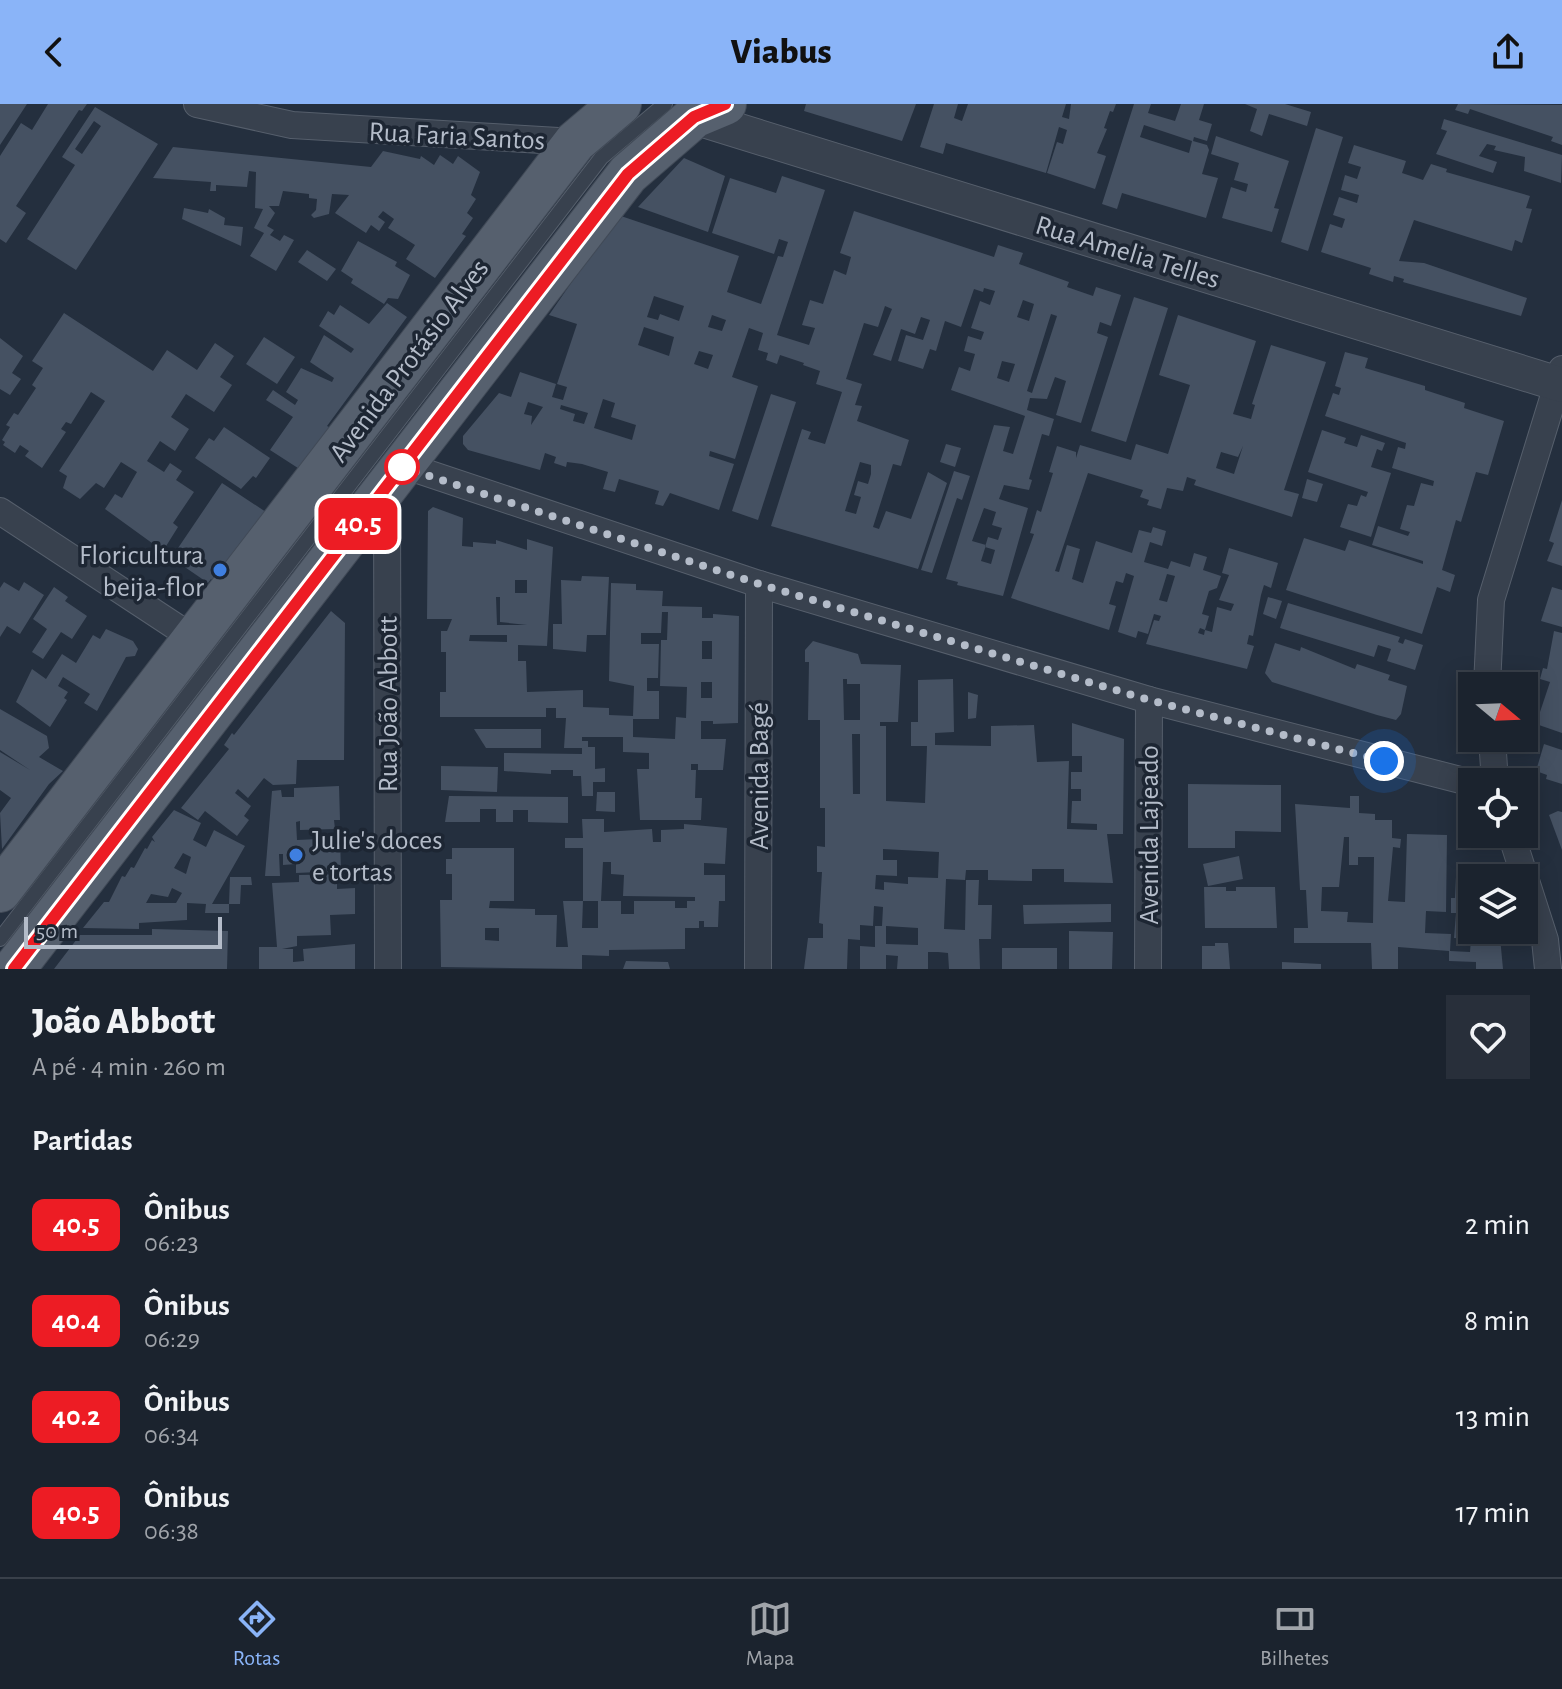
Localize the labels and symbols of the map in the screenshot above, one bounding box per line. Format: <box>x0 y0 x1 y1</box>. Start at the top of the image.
street label: Rua Faria Santos <box>368 118 546 156</box>
street label: Rua Amelia Telles <box>1032 212 1223 294</box>
street label: Avenida Protásio Alves <box>325 255 495 468</box>
unlabelled marker <box>385 450 419 484</box>
line badge: 40.5 <box>302 498 414 550</box>
place label: Floricultura beija-flor <box>79 542 204 602</box>
marker: Floricultura beija-flor <box>211 561 229 579</box>
street label: Rua João Abbott <box>375 616 403 792</box>
north arrow <box>1458 672 1538 752</box>
street label: Avenida Bagé <box>746 702 774 850</box>
your location <box>1364 741 1404 781</box>
street label: Avenida Lajeado <box>1136 745 1164 925</box>
place label: Julie's doces e tortas <box>312 827 443 887</box>
marker: Julie's doces e tortas <box>287 846 305 864</box>
scale bar <box>24 913 222 949</box>

